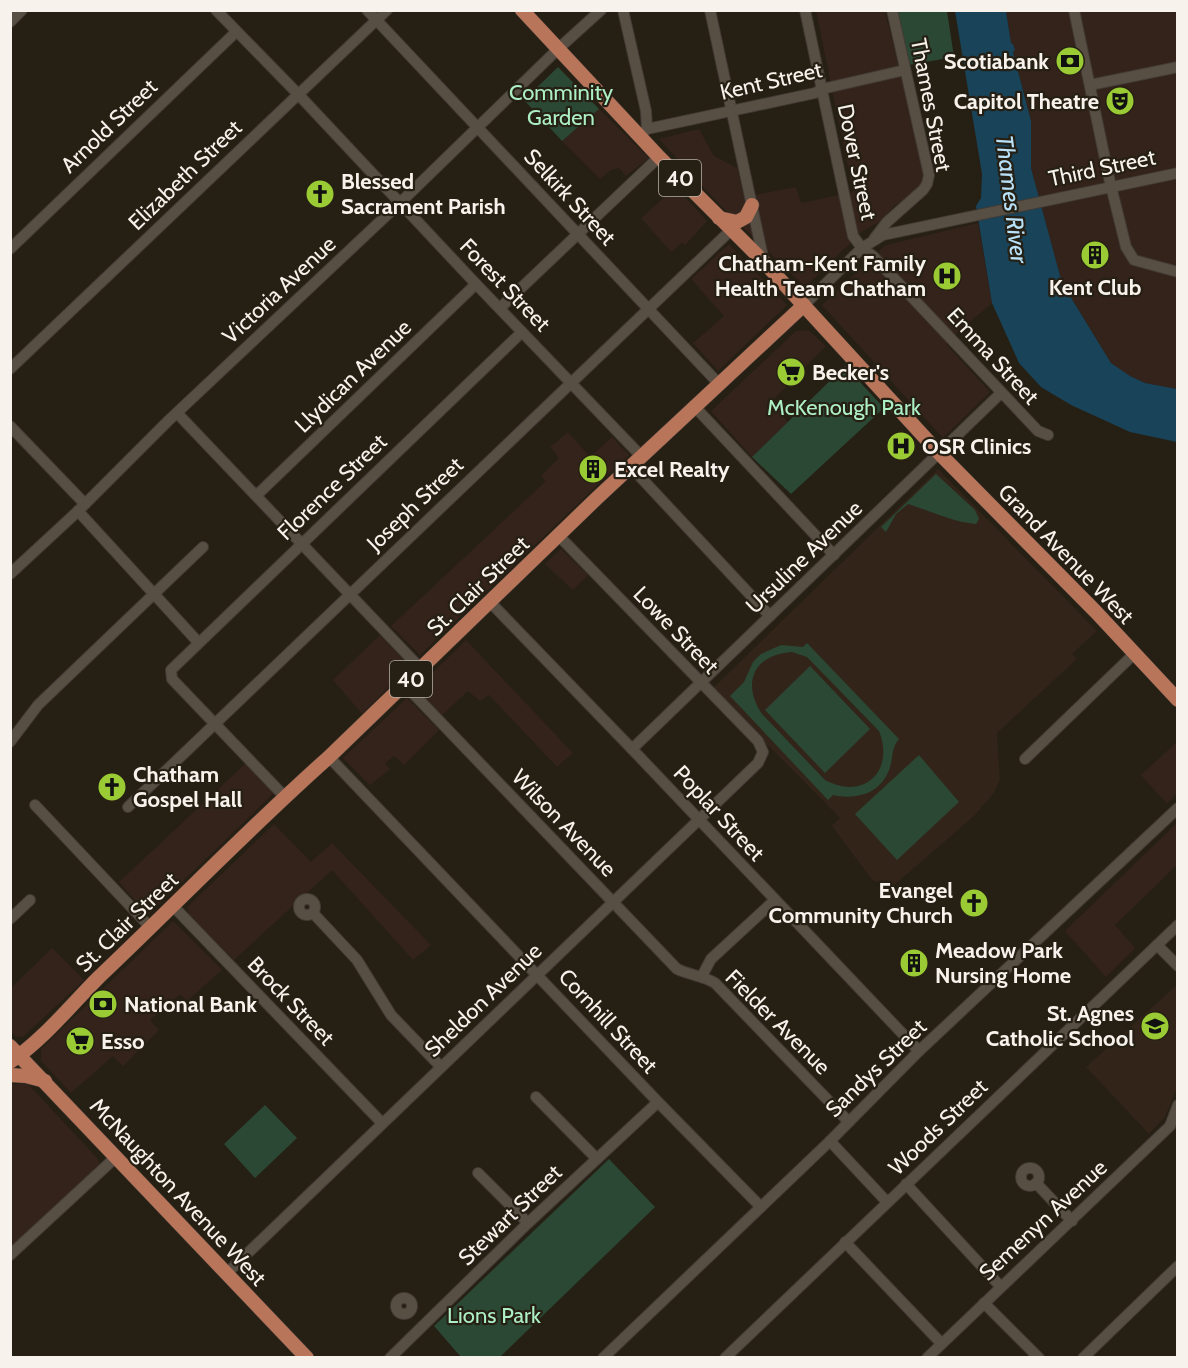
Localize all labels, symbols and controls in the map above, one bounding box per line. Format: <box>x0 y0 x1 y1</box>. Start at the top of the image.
street label: Thames Street <box>905 36 957 175</box>
bank icon: Scotiabank <box>1054 45 1086 77</box>
place label: Scotiabank <box>944 48 1049 75</box>
street label: Kent Street <box>717 56 825 106</box>
street label: Arnold Street <box>55 73 163 179</box>
park label: Comminity Garden <box>509 79 613 131</box>
theatre icon: Capitol Theatre <box>1104 85 1136 117</box>
place label: Capitol Theatre <box>954 88 1099 115</box>
street label: Dover Street <box>832 101 883 223</box>
street label: Elizabeth Street <box>123 114 248 236</box>
water label: Thames River <box>990 133 1034 267</box>
street label: Selkirk Street <box>518 143 622 251</box>
street label: Third Street <box>1046 143 1158 192</box>
road number: 40 <box>659 160 701 196</box>
place label: Blessed Sacrament Parish <box>341 168 506 220</box>
church icon: Blessed Sacrament Parish <box>304 178 336 210</box>
street label: Victoria Avenue <box>217 231 341 349</box>
street label: Forest Street <box>454 233 556 337</box>
building icon: Kent Club <box>1079 239 1111 271</box>
place label: Chatham-Kent Family Health Team Chatham <box>715 250 926 302</box>
hospital icon: Chatham-Kent Family Health Team Chatham <box>931 260 963 292</box>
place label: Kent Club <box>1049 274 1141 301</box>
street label: Emma Street <box>941 302 1045 410</box>
street label: Llydican Avenue <box>289 314 417 438</box>
supermarket icon: Becker's <box>775 356 807 388</box>
place label: Becker's <box>812 359 889 386</box>
park label: McKenough Park <box>767 394 921 421</box>
street label: Florence Street <box>272 428 393 546</box>
hospital icon: OSR Clinics <box>885 430 917 462</box>
place label: OSR Clinics <box>922 433 1031 460</box>
street label: Joseph Street <box>361 451 469 557</box>
building icon: Excel Realty <box>577 453 609 485</box>
place label: Excel Realty <box>614 456 730 483</box>
street label: Grand Avenue West <box>992 478 1140 630</box>
street label: Ursuline Avenue <box>740 495 868 619</box>
street label: St. Clair Street <box>421 530 535 642</box>
street label: Lowe Street <box>628 581 725 680</box>
road number: 40 <box>390 661 432 697</box>
street label: Poplar Street <box>668 760 770 867</box>
place label: Chatham Gospel Hall <box>133 761 243 813</box>
street label: Wilson Avenue <box>506 764 622 882</box>
church icon: Chatham Gospel Hall <box>96 771 128 803</box>
street label: St. Clair Street <box>70 866 184 978</box>
place label: Evangel Community Church <box>768 877 953 929</box>
church icon: Evangel Community Church <box>958 887 990 919</box>
street label: Sheldon Avenue <box>419 937 547 1063</box>
place label: Meadow Park Nursing Home <box>935 937 1071 989</box>
building icon: Meadow Park Nursing Home <box>898 947 930 979</box>
street label: Brock Street <box>242 951 340 1051</box>
street label: Cornhill Street <box>553 963 664 1079</box>
street label: Fielder Avenue <box>720 964 836 1080</box>
bank icon: National Bank <box>87 988 119 1020</box>
place label: National Bank <box>124 991 257 1018</box>
place label: St. Agnes Catholic School <box>986 1000 1134 1052</box>
school or university icon: St. Agnes Catholic School <box>1139 1010 1171 1042</box>
street label: Sandys Street <box>820 1013 932 1123</box>
supermarket icon: Esso <box>64 1025 96 1057</box>
place label: Esso <box>101 1028 145 1055</box>
street label: Woods Street <box>883 1073 993 1181</box>
street label: McNaughton Avenue West <box>84 1093 272 1292</box>
street label: Semenyn Avenue <box>974 1154 1112 1286</box>
street label: Stewart Street <box>453 1159 568 1271</box>
park label: Lions Park <box>447 1302 541 1329</box>

